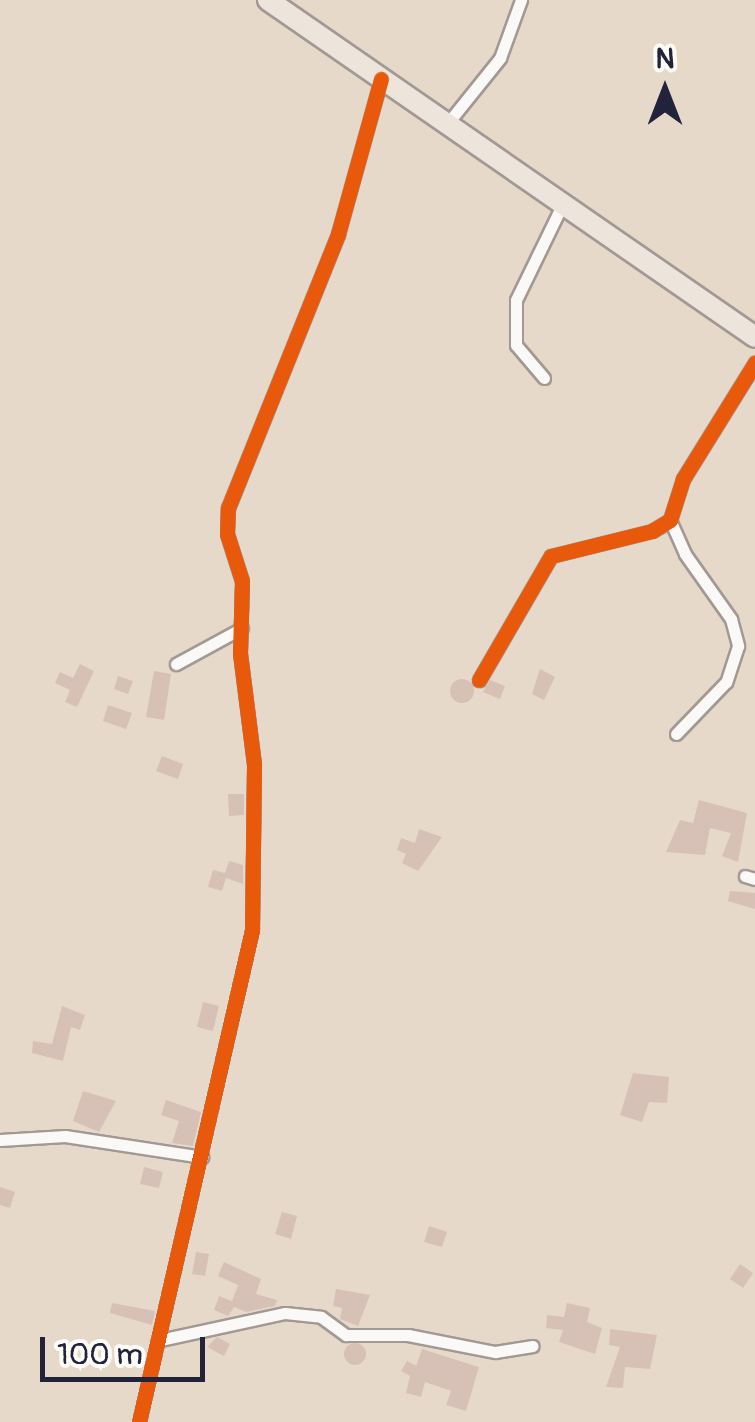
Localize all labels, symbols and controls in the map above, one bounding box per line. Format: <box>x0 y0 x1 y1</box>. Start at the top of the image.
north arrow <box>615 40 715 140</box>
text: N <box>656 42 674 77</box>
scale bar <box>45 1317 210 1379</box>
text: 100 m <box>57 1336 143 1373</box>

